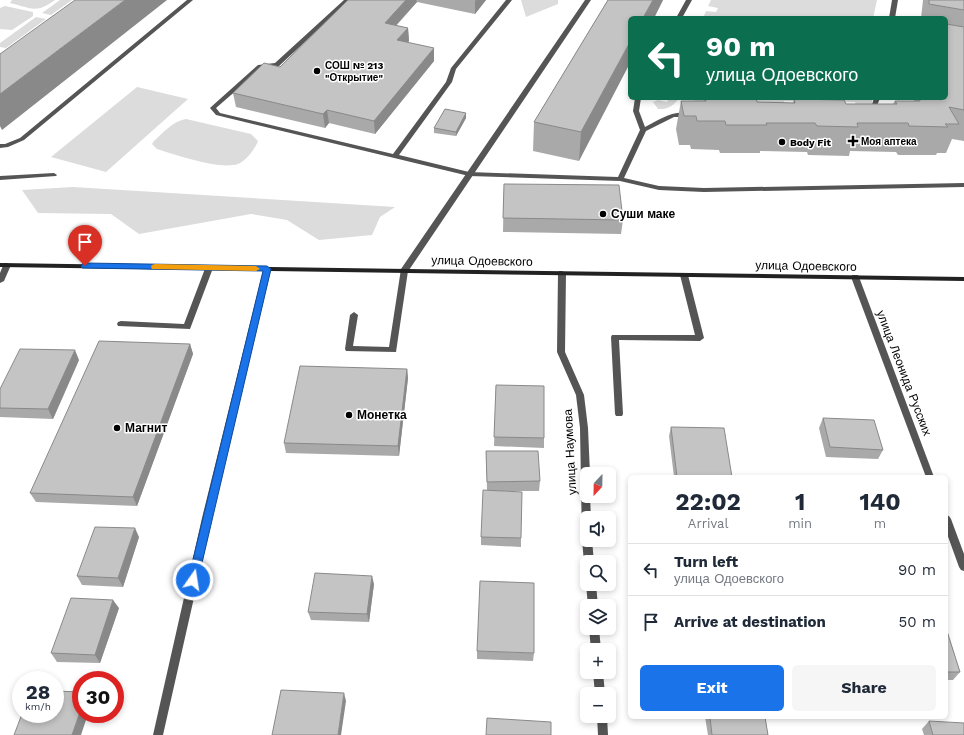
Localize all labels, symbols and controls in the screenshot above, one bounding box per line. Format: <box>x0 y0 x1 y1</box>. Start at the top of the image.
text: 90 m <box>706 30 776 63</box>
icon: left <box>640 32 692 84</box>
place label: СОШ № 213 "Открытие" <box>325 60 383 83</box>
text: улица Одоевского <box>706 64 858 85</box>
marker: СОШ № 213 "Открытие" <box>312 66 322 76</box>
marker: Моя аптека <box>848 136 858 146</box>
place label: Моя аптека <box>861 136 917 147</box>
marker: Body Fit <box>777 137 787 147</box>
place label: Body Fit <box>790 137 831 148</box>
place label: Суши маке <box>611 207 676 221</box>
marker: Суши маке <box>598 209 608 219</box>
pin <box>68 225 102 266</box>
icon: arrive <box>74 231 96 253</box>
street label: улица Одоевского <box>431 253 533 269</box>
street label: улица Одоевского <box>755 258 857 274</box>
street label: улица Леонида Русских <box>874 308 934 438</box>
place label: Монетка <box>357 408 407 422</box>
street label: улица Наумова <box>561 408 579 495</box>
marker: Монетка <box>344 410 354 420</box>
place label: Магнит <box>125 421 167 435</box>
marker: Магнит <box>112 423 122 433</box>
north arrow <box>580 467 616 503</box>
map controls <box>580 467 616 723</box>
text: 22:02 <box>675 488 741 516</box>
text: 1 <box>795 488 805 516</box>
text: 140 <box>859 488 901 516</box>
button: sound <box>580 511 616 547</box>
text: Arrival <box>688 516 728 531</box>
text: min <box>788 516 812 531</box>
text: m <box>874 516 886 531</box>
text: Turn left <box>674 553 738 571</box>
button: search <box>580 555 616 591</box>
position arrow <box>172 559 214 601</box>
icon: left <box>640 559 662 581</box>
text: 90 m <box>898 561 936 579</box>
text: улица Одоевского <box>674 571 784 586</box>
button: layers <box>580 599 616 635</box>
icon: arrive <box>640 611 662 633</box>
text: Arrive at destination <box>674 613 826 631</box>
text: 50 m <box>899 613 936 631</box>
button: + <box>580 643 616 679</box>
button: Exit <box>640 665 784 711</box>
button: Share <box>792 665 936 711</box>
speed limit sign: 30 <box>72 671 124 723</box>
text: 28 <box>26 680 50 704</box>
button: − <box>580 687 616 723</box>
text: km/h <box>25 701 51 712</box>

